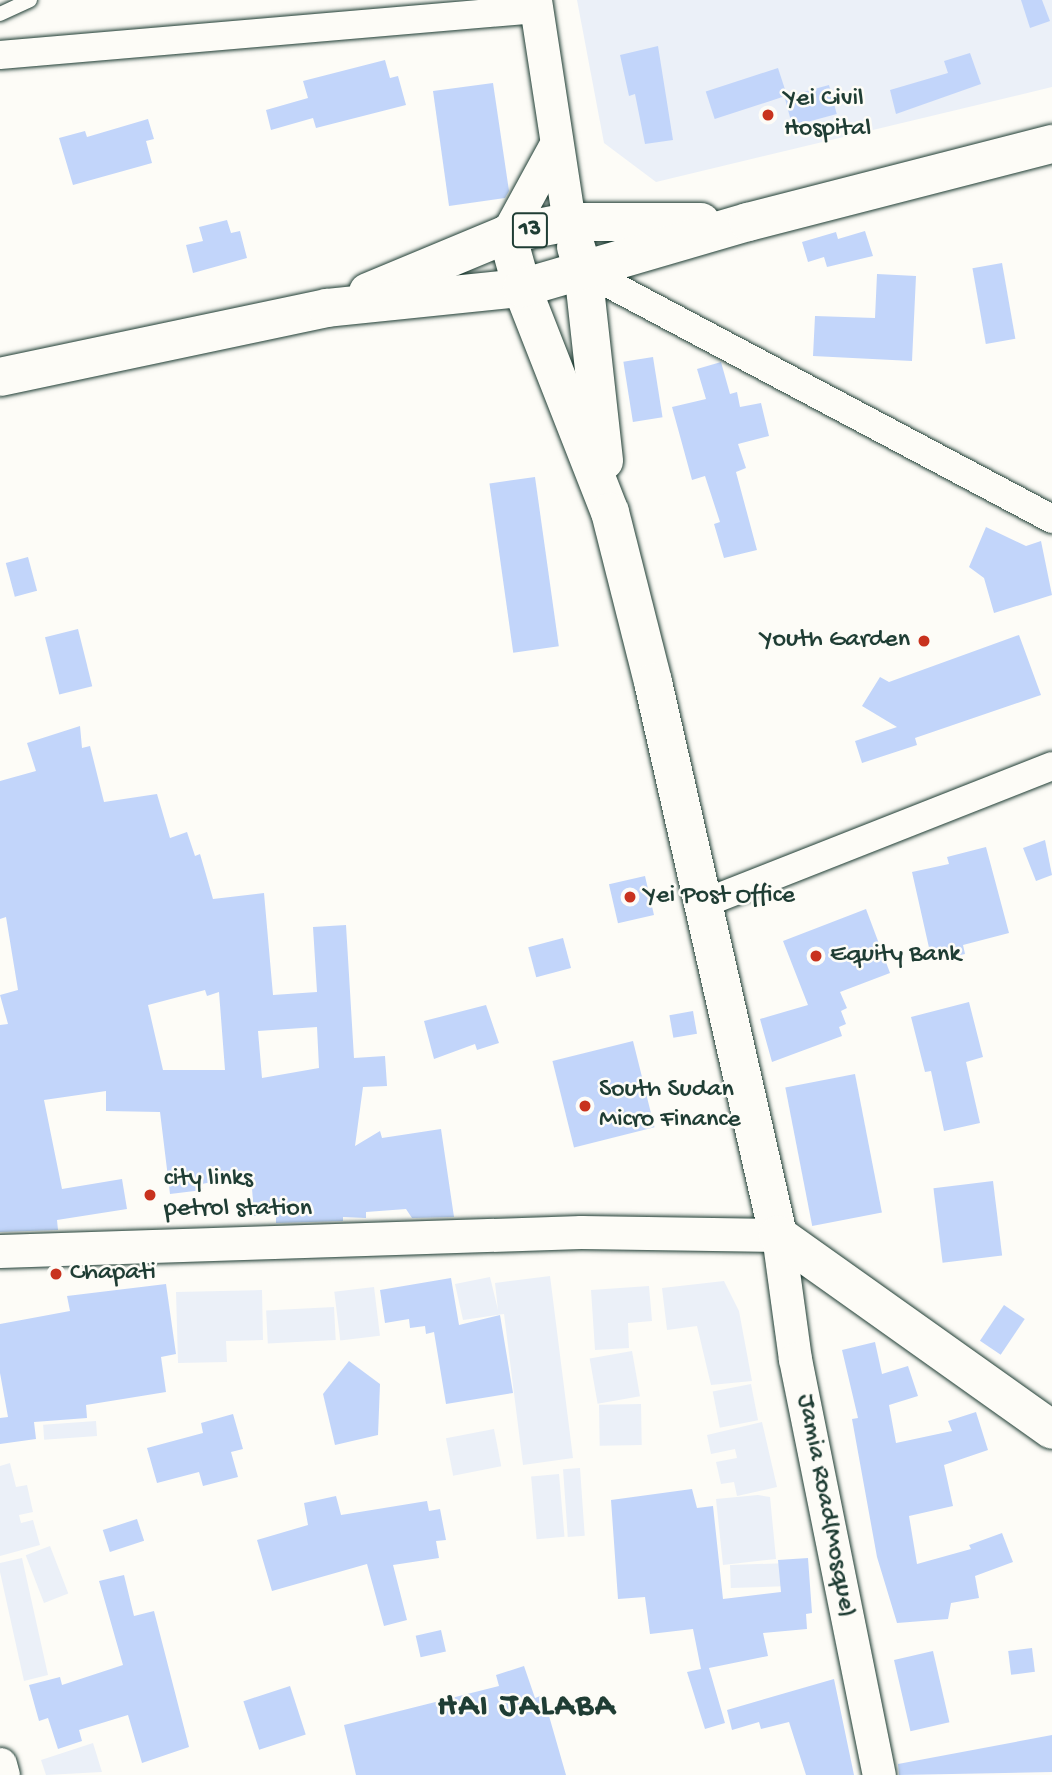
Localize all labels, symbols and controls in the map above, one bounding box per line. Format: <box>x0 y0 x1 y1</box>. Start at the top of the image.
place label: Yei Civil Hospital <box>784 84 871 146</box>
marker: Yei Civil Hospital <box>758 105 778 125</box>
road number: 13 <box>511 210 549 250</box>
place label: Youth Garden <box>760 625 910 657</box>
marker: Youth Garden <box>916 633 932 649</box>
place label: Yei Post Office <box>644 881 795 913</box>
marker: Yei Post Office <box>622 889 638 905</box>
place label: Equity Bank <box>830 940 961 972</box>
marker: Equity Bank <box>808 948 824 964</box>
place label: South Sudan Micro Finance <box>599 1075 741 1136</box>
marker: South Sudan Micro Finance <box>577 1098 593 1114</box>
place label: city links petrol station <box>164 1164 312 1226</box>
marker: city links petrol station <box>142 1187 158 1203</box>
place label: Chapati <box>70 1258 156 1290</box>
marker: Chapati <box>48 1266 64 1282</box>
street label: Jamia Road(Mosque) <box>788 1392 862 1620</box>
district label: HAI JALABA <box>439 1688 615 1728</box>

